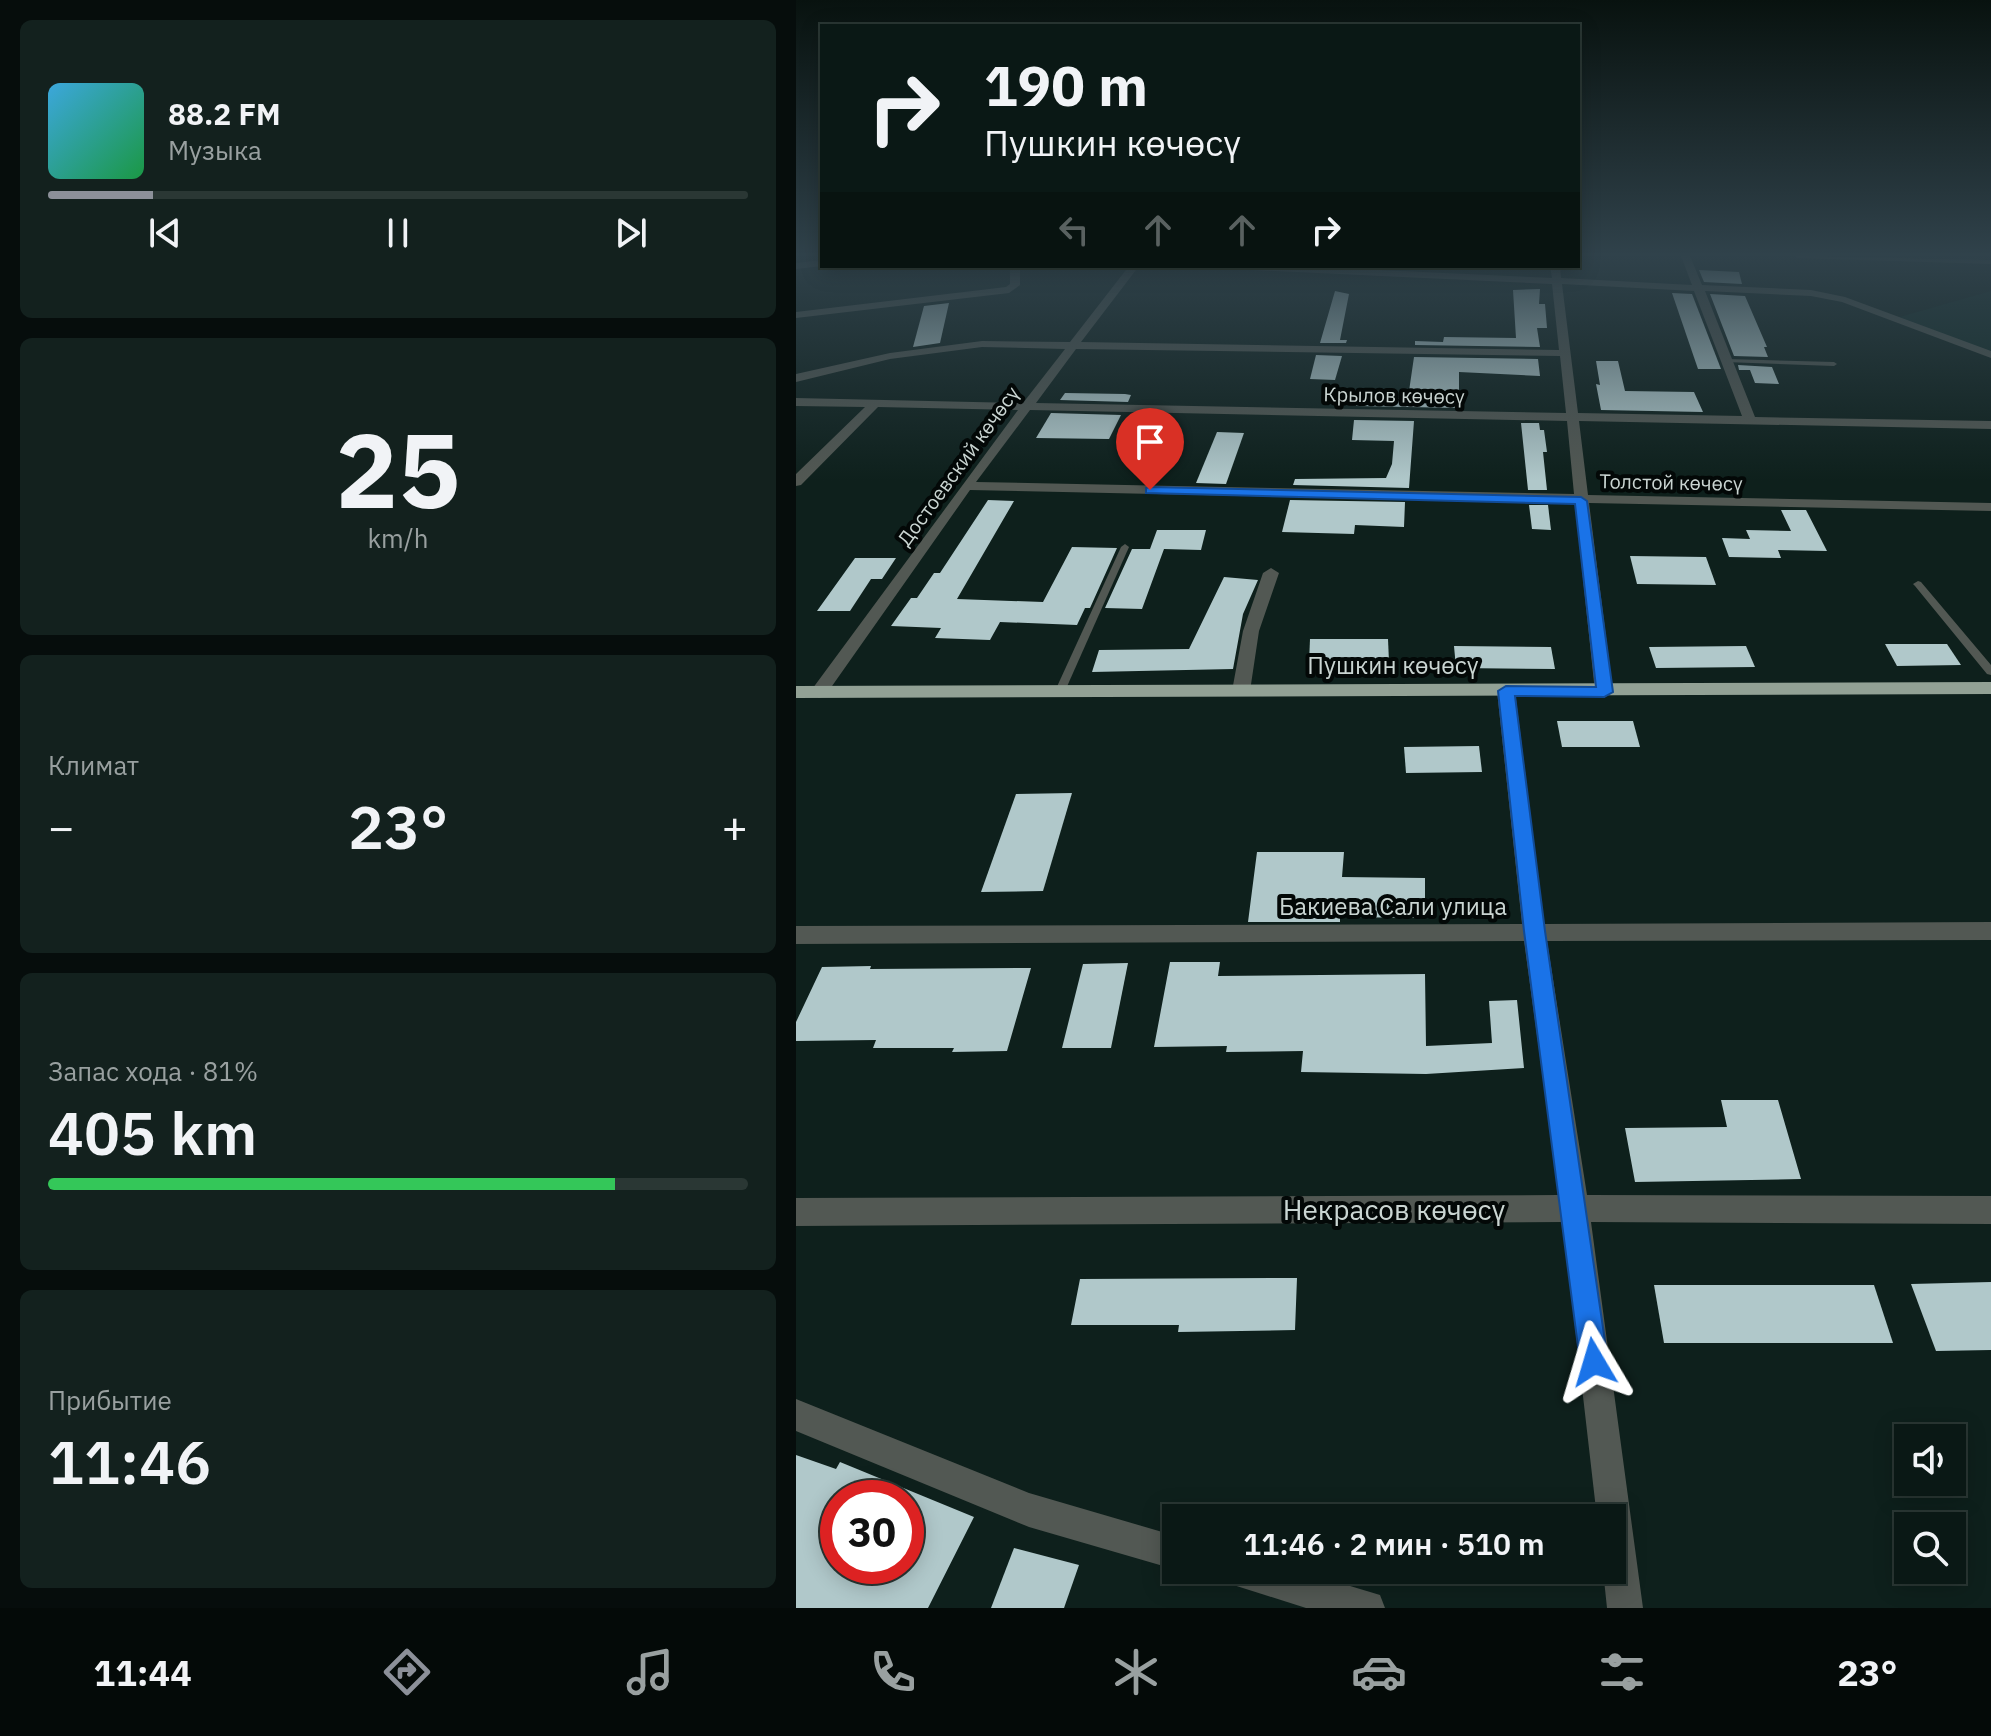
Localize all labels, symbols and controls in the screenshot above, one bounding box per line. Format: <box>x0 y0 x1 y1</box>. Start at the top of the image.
text: 190 m <box>984 49 1148 121</box>
icon: right <box>852 56 956 160</box>
text: 88.2 FM <box>168 94 281 133</box>
text: Пушкин көчөсү <box>984 119 1241 166</box>
text: Музыка <box>168 133 262 167</box>
icon: left <box>1052 208 1096 252</box>
icon: ahead <box>1136 208 1180 252</box>
icon: ahead <box>1220 208 1264 252</box>
icon: right <box>1304 208 1348 252</box>
icon: previous <box>143 211 187 255</box>
icon: pause <box>376 211 420 255</box>
icon: next <box>609 211 653 255</box>
street label: Крылов көчөсү <box>1323 380 1465 410</box>
street label: Достоевский көчөсү <box>891 381 1025 551</box>
text: 25 <box>336 401 460 537</box>
pin <box>1116 408 1184 490</box>
icon: arrive <box>1128 420 1172 464</box>
street label: Толстой көчөсү <box>1599 467 1743 497</box>
text: km/h <box>367 521 429 555</box>
street label: Пушкин көчөсү <box>1307 649 1479 681</box>
text: Климат <box>48 748 139 782</box>
text: 23° <box>348 787 448 866</box>
text: − <box>48 798 74 855</box>
text: + <box>722 798 748 855</box>
street label: Бакиева Сали улица <box>1279 890 1507 922</box>
text: Запас хода · 81% <box>48 1054 258 1088</box>
text: 405 km <box>48 1093 257 1172</box>
street label: Некрасов көчөсү <box>1283 1191 1506 1228</box>
position arrow <box>1552 1320 1636 1404</box>
text: Прибытие <box>48 1383 172 1417</box>
text: 11:46 <box>48 1422 211 1501</box>
map controls <box>1894 1424 1966 1584</box>
button: sound <box>1894 1424 1966 1496</box>
speed limit sign: 30 <box>820 1480 924 1584</box>
button: search <box>1894 1512 1966 1584</box>
text: 11:46 · 2 мин · 510 m <box>1243 1524 1545 1563</box>
icon: directions <box>379 1644 435 1700</box>
icon: music <box>622 1644 678 1700</box>
icon: phone <box>865 1644 921 1700</box>
icon: climate <box>1108 1644 1164 1700</box>
icon: car <box>1351 1644 1407 1700</box>
icon: filters <box>1594 1644 1650 1700</box>
text: 11:44 <box>94 1649 192 1696</box>
text: 23° <box>1837 1649 1897 1696</box>

